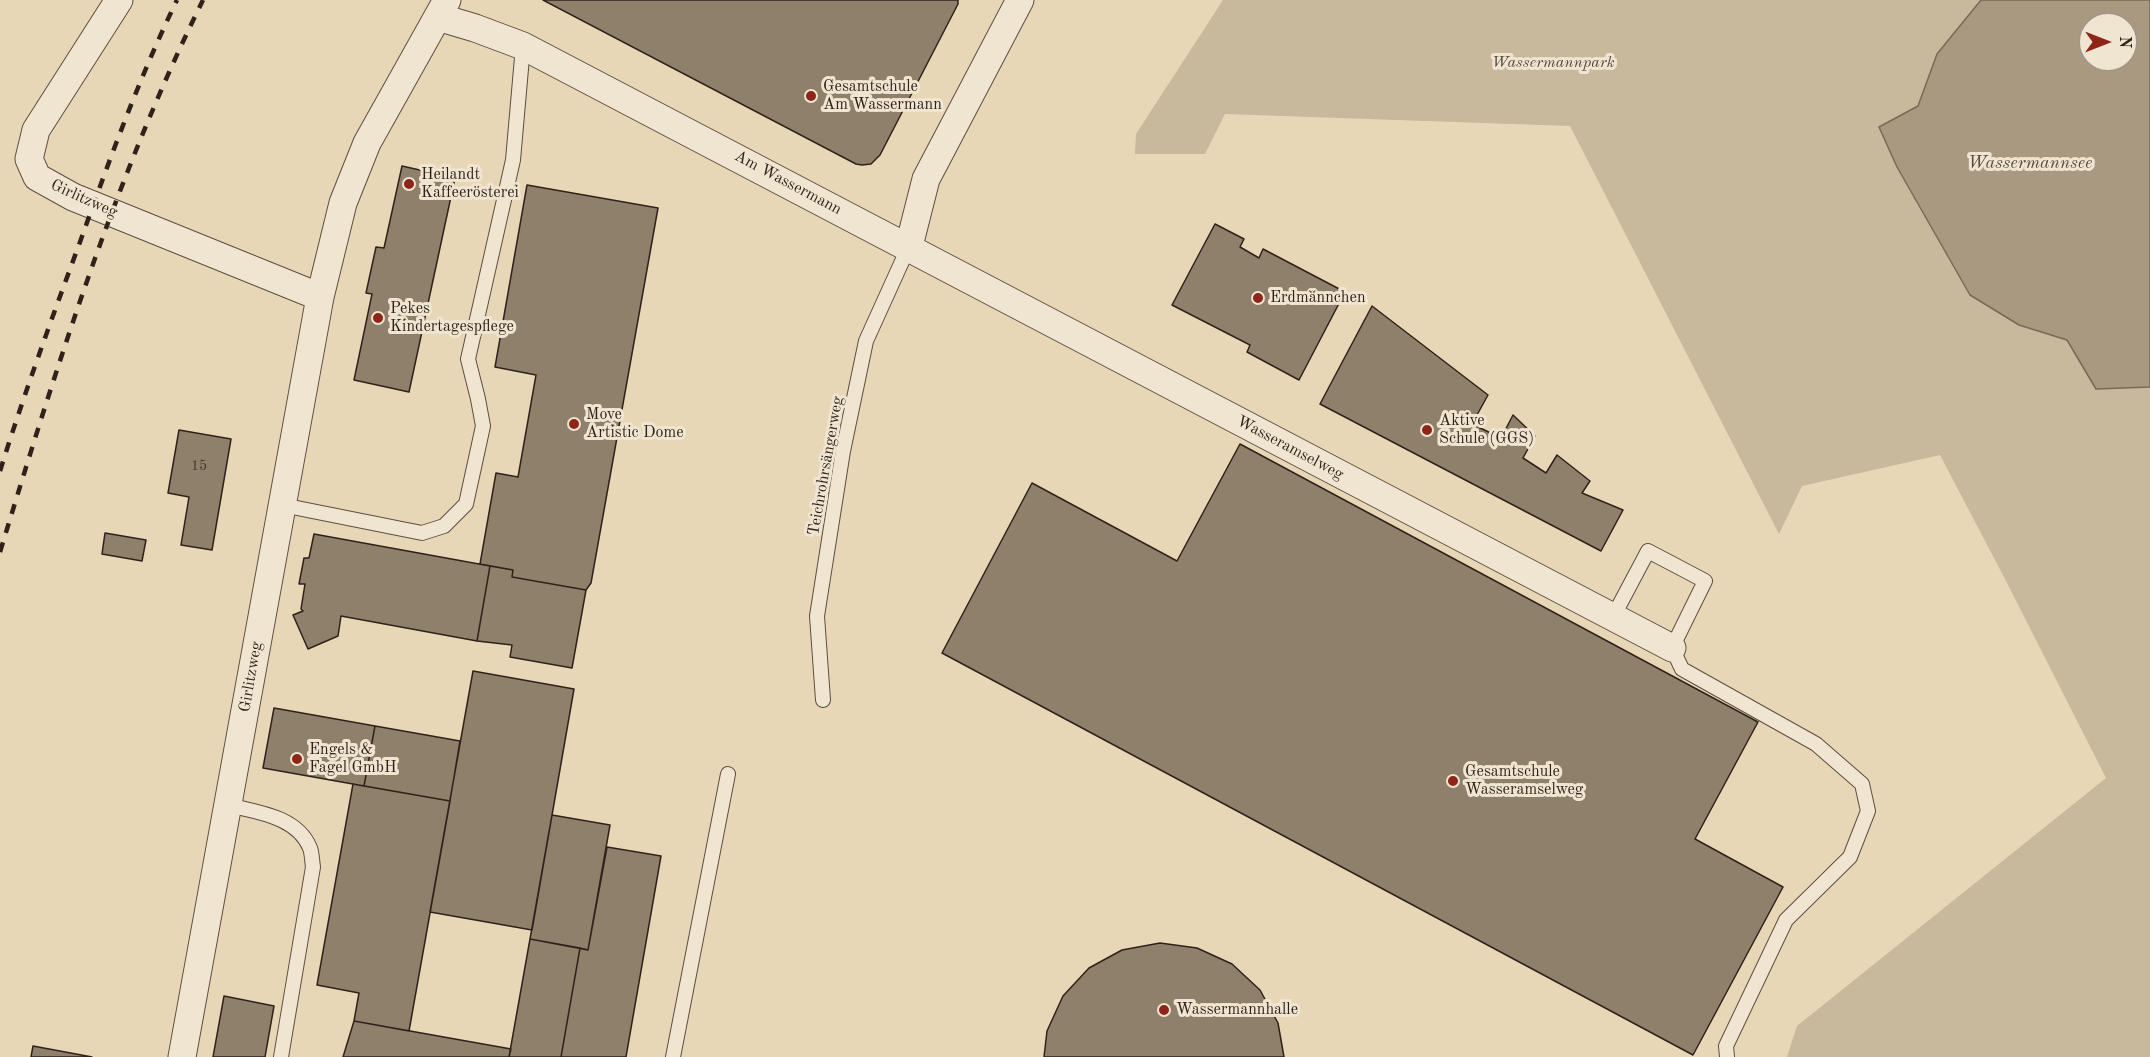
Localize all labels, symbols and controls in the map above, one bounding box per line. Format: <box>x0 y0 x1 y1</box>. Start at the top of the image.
north arrow <box>2078 12 2138 72</box>
text: N <box>2116 36 2132 48</box>
park label: Wassermannpark <box>1491 53 1615 73</box>
place label: Gesamtschule Am Wassermann <box>823 77 942 115</box>
marker: Gesamtschule Am Wassermann <box>804 89 818 103</box>
street label: Am Wassermann <box>731 147 845 219</box>
water label: Wassermannsee <box>1968 152 2092 174</box>
place label: Heilandt Kaffeerösterei <box>421 165 519 203</box>
street label: Girlitzweg <box>48 176 120 222</box>
marker: Heilandt Kaffeerösterei <box>402 177 416 191</box>
place label: Erdmännchen <box>1270 288 1366 308</box>
marker: Erdmännchen <box>1251 291 1265 305</box>
place label: Pekes Kindertagespflege <box>390 299 514 337</box>
marker: Pekes Kindertagespflege <box>371 311 385 325</box>
street label: Teichrohrsängerweg <box>804 395 848 537</box>
place label: Move Artistic Dome <box>586 405 684 443</box>
place label: Aktive Schule (GGS) <box>1439 411 1534 449</box>
street label: Wasseramselweg <box>1233 412 1347 484</box>
marker: Move Artistic Dome <box>567 417 581 431</box>
marker: Aktive Schule (GGS) <box>1420 423 1434 437</box>
house number: 15 <box>191 458 207 474</box>
street label: Girlitzweg <box>235 640 267 714</box>
place label: Engels & Fagel GmbH <box>309 740 397 778</box>
marker: Engels & Fagel GmbH <box>290 752 304 766</box>
place label: Gesamtschule Wasseramselweg <box>1465 762 1583 800</box>
marker: Gesamtschule Wasseramselweg <box>1446 774 1460 788</box>
place label: Wassermannhalle <box>1176 1000 1298 1020</box>
marker: Wassermannhalle <box>1157 1003 1171 1017</box>

